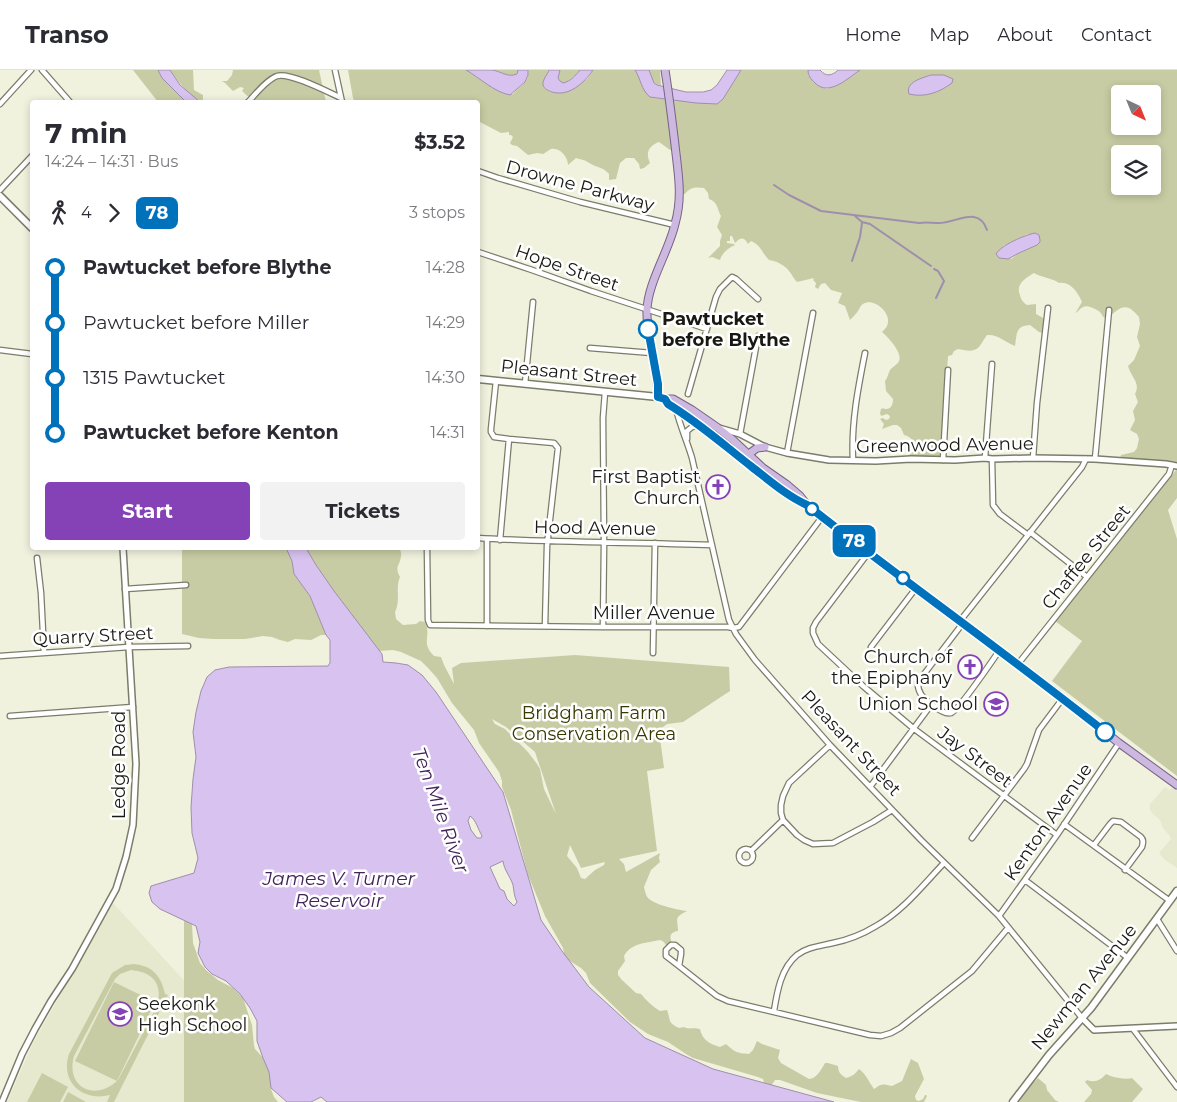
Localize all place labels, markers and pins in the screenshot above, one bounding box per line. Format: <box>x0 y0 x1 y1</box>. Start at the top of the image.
place label: Pawtucket before Blythe <box>662 308 790 351</box>
marker: Pawtucket before Blythe <box>638 319 658 339</box>
place label: First Baptist Church <box>591 466 700 509</box>
church icon: First Baptist Church <box>705 474 731 500</box>
unlabelled marker <box>805 502 819 516</box>
unlabelled marker <box>896 571 910 585</box>
place label: Church of the Epiphany <box>831 646 953 689</box>
church icon: Church of the Epiphany <box>957 654 983 680</box>
school or university icon: Union School <box>983 691 1009 717</box>
place label: Union School <box>858 693 978 715</box>
unlabelled marker <box>1095 722 1115 742</box>
place label: Seekonk High School <box>138 993 247 1036</box>
school or university icon: Seekonk High School <box>107 1001 133 1027</box>

